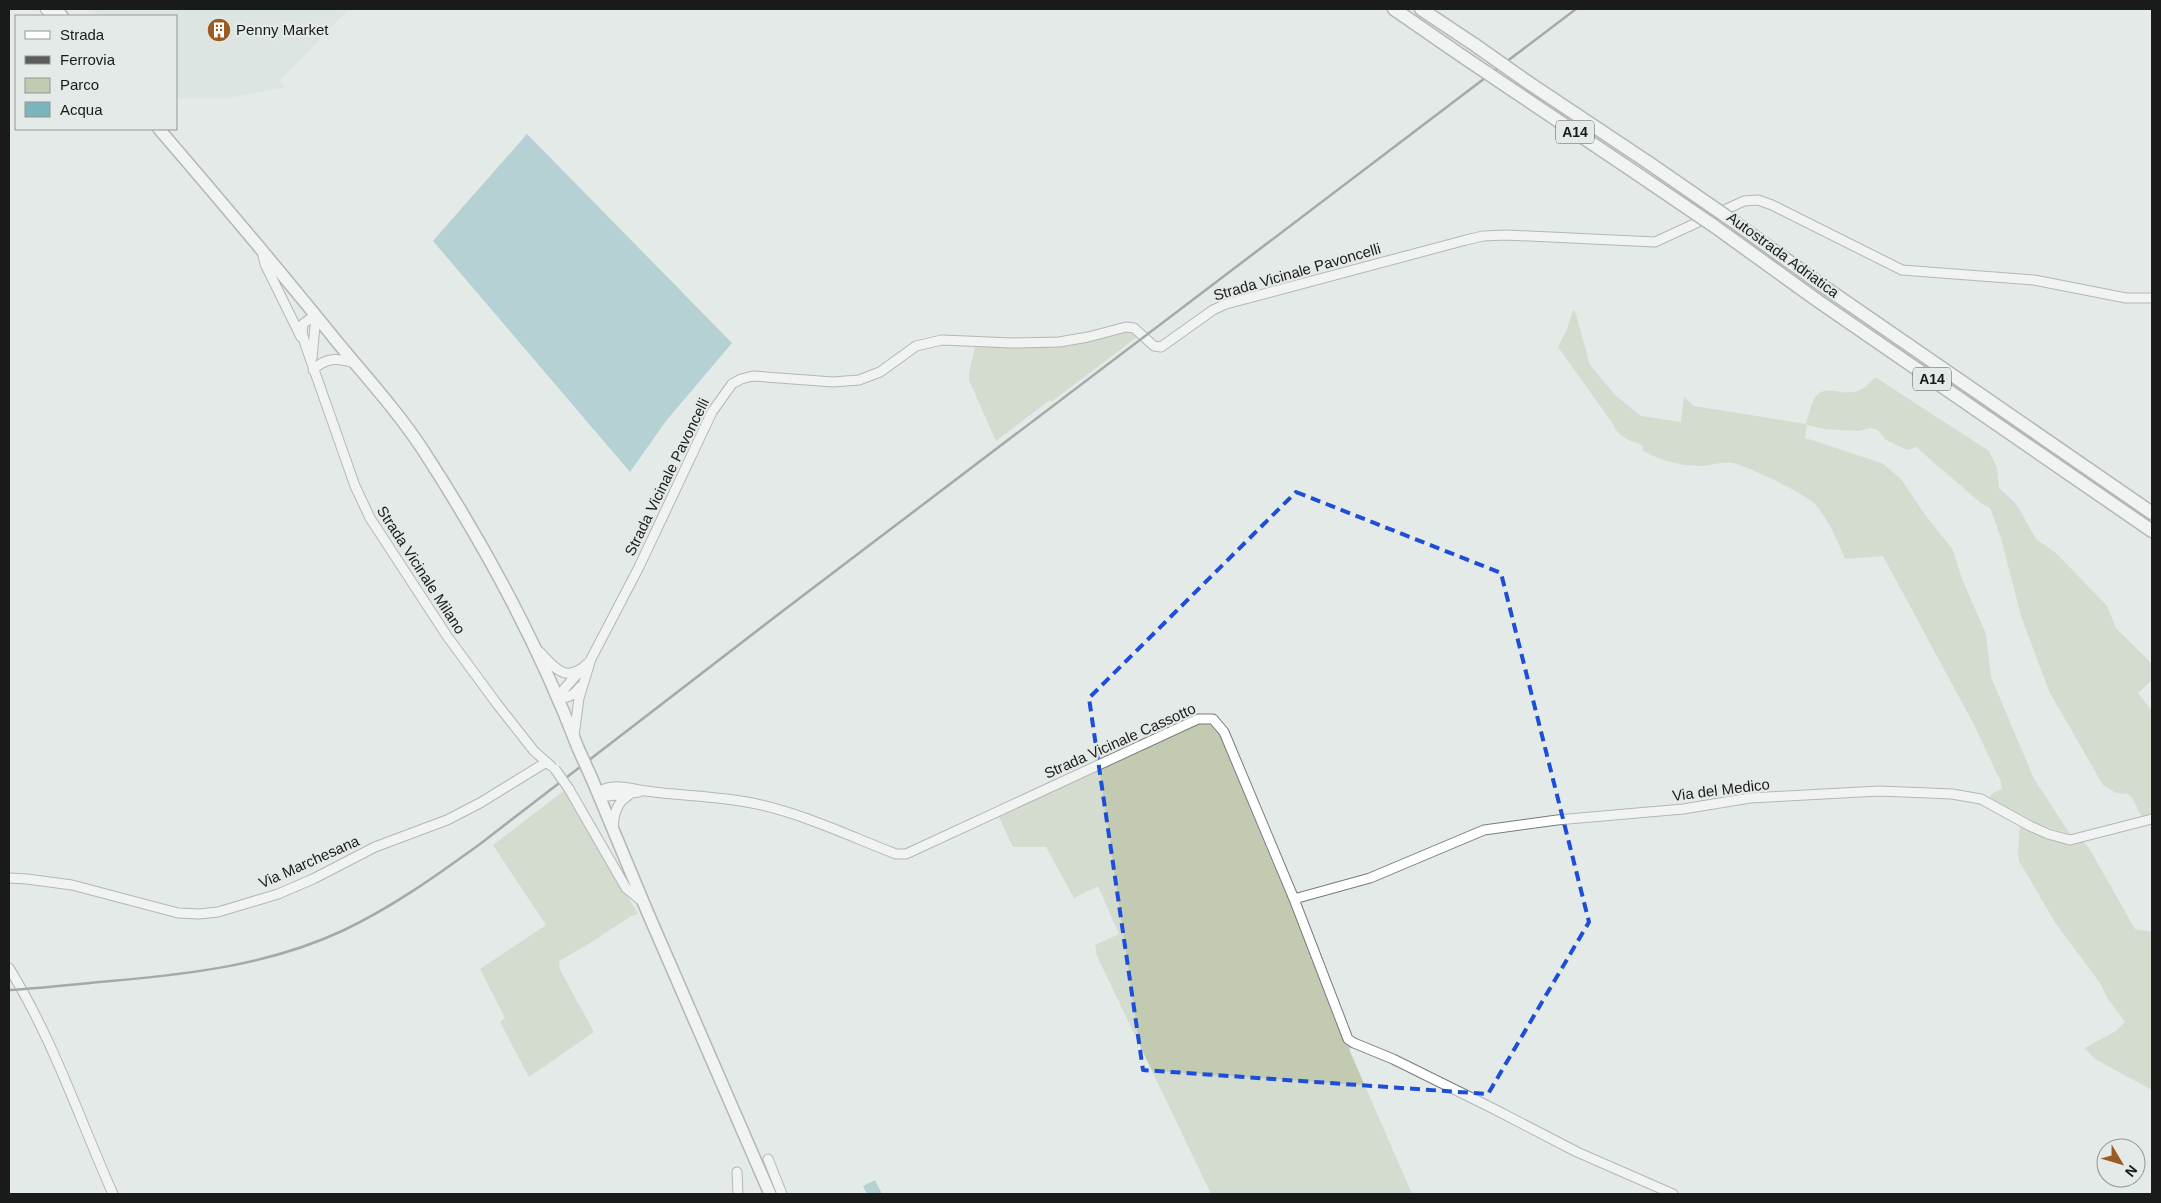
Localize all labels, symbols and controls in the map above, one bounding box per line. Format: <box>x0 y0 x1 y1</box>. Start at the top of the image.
legend <box>15 15 178 130</box>
building icon: Penny Market <box>206 17 232 43</box>
place label: Penny Market <box>236 21 329 38</box>
text: Strada <box>60 26 105 43</box>
text: Ferrovia <box>60 51 116 68</box>
text: Parco <box>60 76 99 93</box>
text: Acqua <box>60 101 103 118</box>
road number: A14 <box>1556 120 1594 144</box>
street label: Autostrada Adriatica <box>1724 208 1843 301</box>
street label: Strada Vicinale Pavoncelli <box>1211 239 1382 304</box>
road number: A14 <box>1913 368 1951 390</box>
street label: Strada Vicinale Pavoncelli <box>621 395 712 558</box>
street label: Strada Vicinale Milano <box>374 503 469 637</box>
street label: Strada Vicinale Cassotto <box>1041 699 1198 782</box>
street label: Via del Medico <box>1671 775 1771 804</box>
street label: Via Marchesana <box>256 832 362 891</box>
north arrow <box>2096 1138 2146 1188</box>
text: N <box>2122 1162 2141 1180</box>

